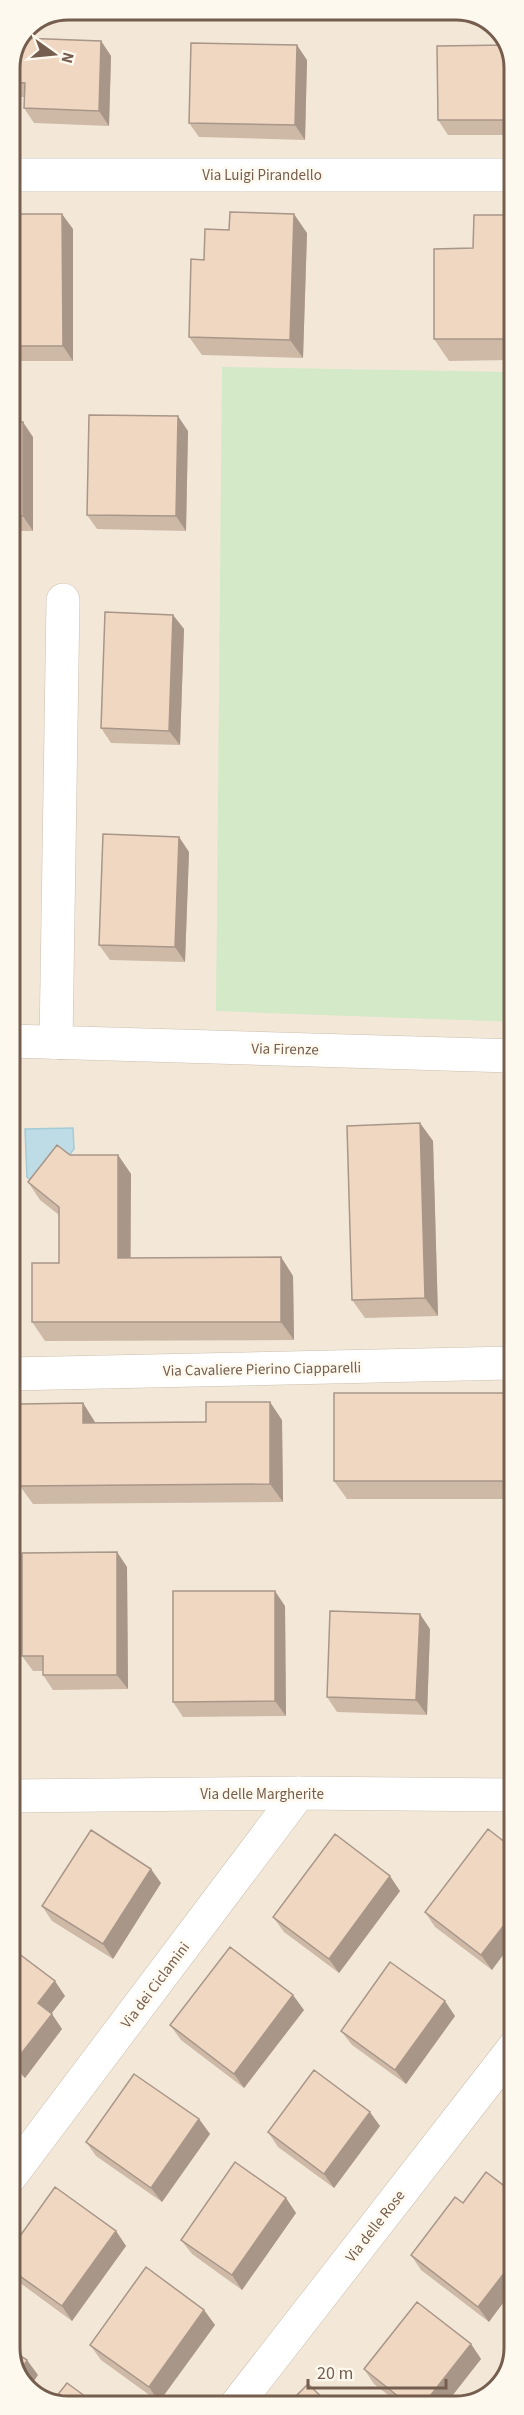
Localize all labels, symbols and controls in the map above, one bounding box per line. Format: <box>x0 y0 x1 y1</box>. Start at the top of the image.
north arrow <box>24 24 84 84</box>
text: N <box>56 50 80 66</box>
street label: Via Luigi Pirandello <box>202 165 322 186</box>
street label: Via Firenze <box>251 1038 319 1061</box>
street label: Via Cavaliere Pierino Ciapparelli <box>163 1357 361 1382</box>
street label: Via delle Margherite <box>200 1784 324 1805</box>
street label: Via dei Ciclamini <box>116 1938 195 2033</box>
street label: Via delle Rose <box>341 2186 410 2267</box>
scale bar <box>308 2352 446 2390</box>
text: 20 m <box>317 2361 353 2386</box>

